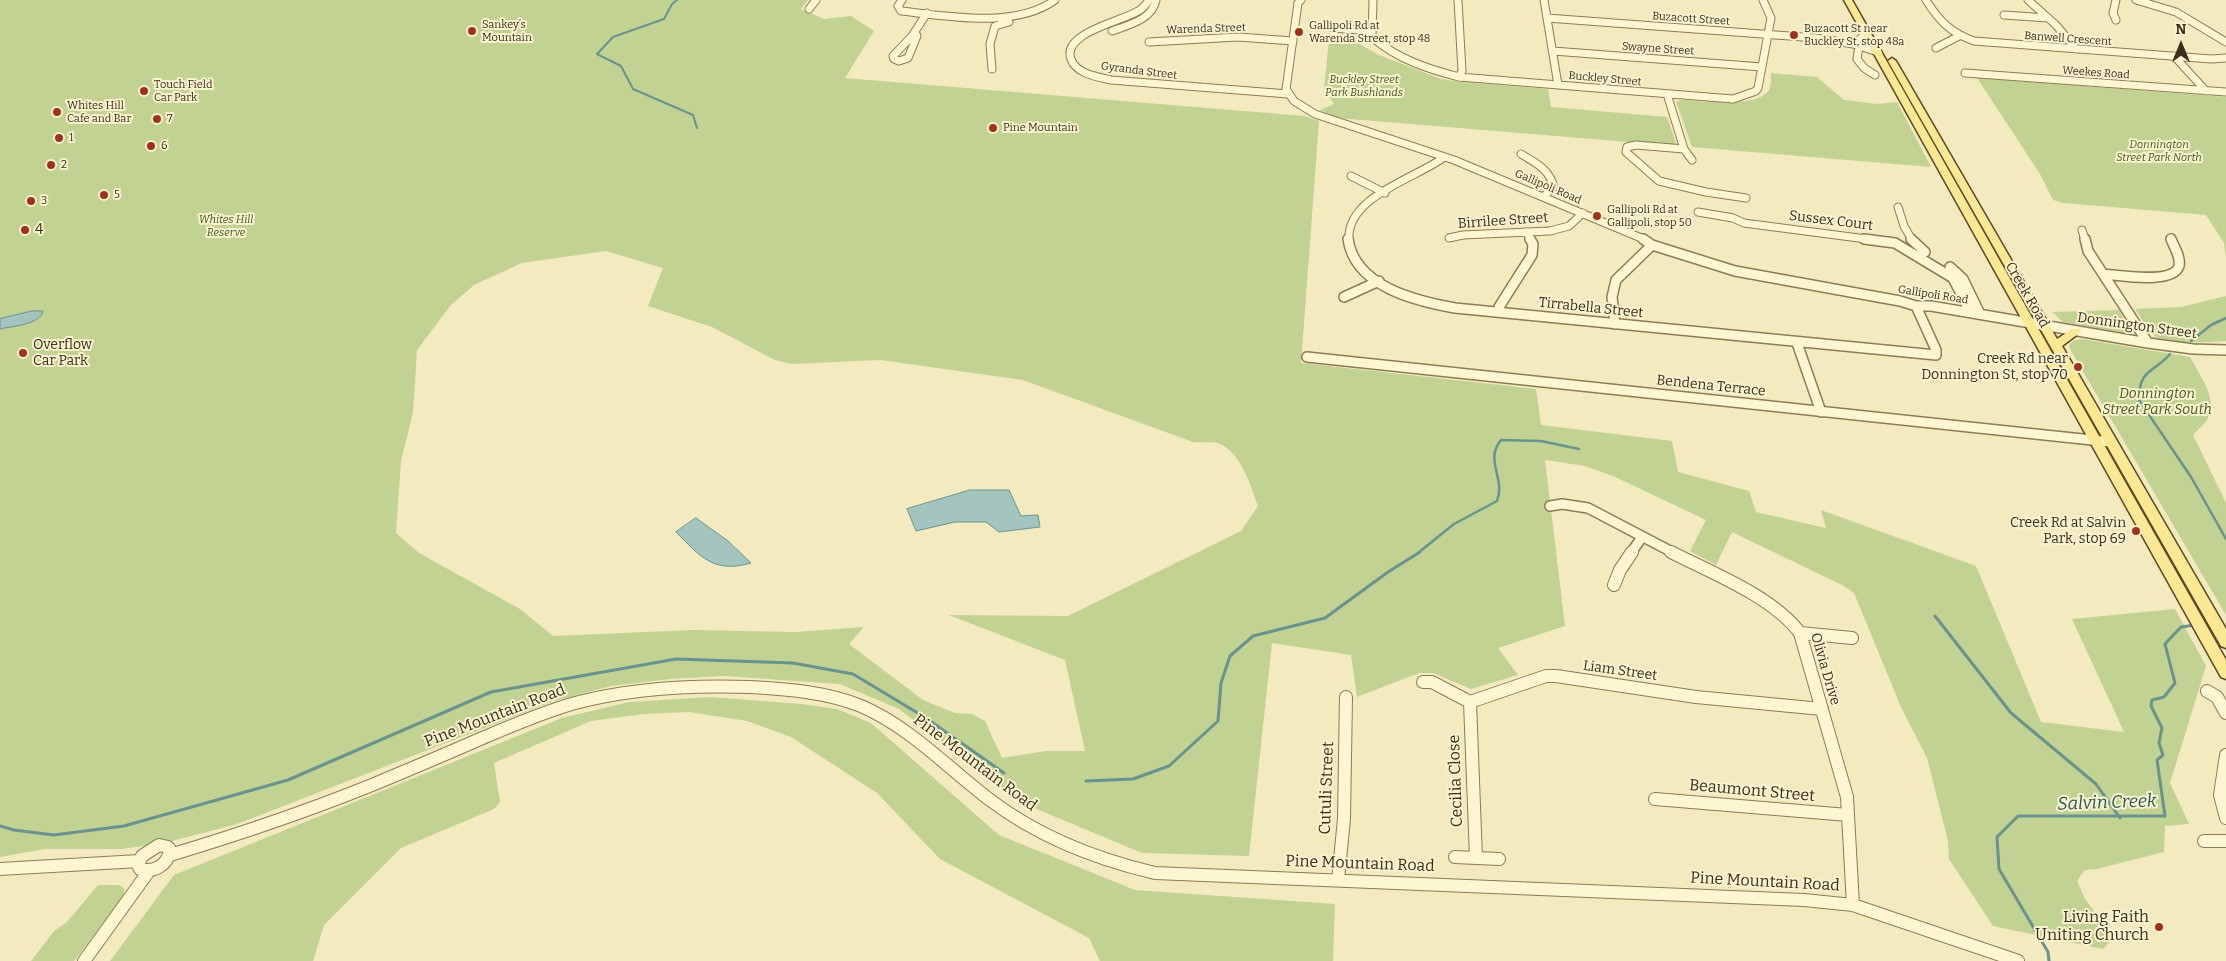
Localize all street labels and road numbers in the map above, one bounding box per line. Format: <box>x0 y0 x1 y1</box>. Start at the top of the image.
street label: Buzacott Street <box>1652 10 1730 28</box>
street label: Warenda Street <box>1166 21 1246 37</box>
street label: Banwell Crescent <box>2024 29 2112 49</box>
street label: Swayne Street <box>1621 40 1695 58</box>
street label: Gyranda Street <box>1100 60 1178 82</box>
street label: Weekes Road <box>2062 64 2130 82</box>
street label: Buckley Street <box>1568 69 1642 89</box>
street label: Gallipoli Road <box>1513 167 1583 207</box>
street label: Sussex Court <box>1788 208 1874 234</box>
street label: Birrilee Street <box>1457 209 1549 233</box>
street label: Creek Road <box>2001 259 2053 331</box>
street label: Gallipoli Road <box>1897 283 1969 307</box>
street label: Tirrabella Street <box>1538 294 1644 322</box>
street label: Donnington Street <box>2076 309 2198 343</box>
street label: Bendena Terrace <box>1656 372 1766 400</box>
street label: Olivia Drive <box>1807 631 1843 707</box>
street label: Liam Street <box>1582 657 1658 685</box>
street label: Pine Mountain Road <box>422 680 568 752</box>
street label: Pine Mountain Road <box>909 710 1041 816</box>
street label: Cecilia Close <box>1445 734 1467 828</box>
street label: Cutuli Street <box>1316 741 1338 835</box>
street label: Beaumont Street <box>1688 776 1816 806</box>
street label: Pine Mountain Road <box>1285 852 1435 876</box>
street label: Pine Mountain Road <box>1690 868 1840 896</box>

